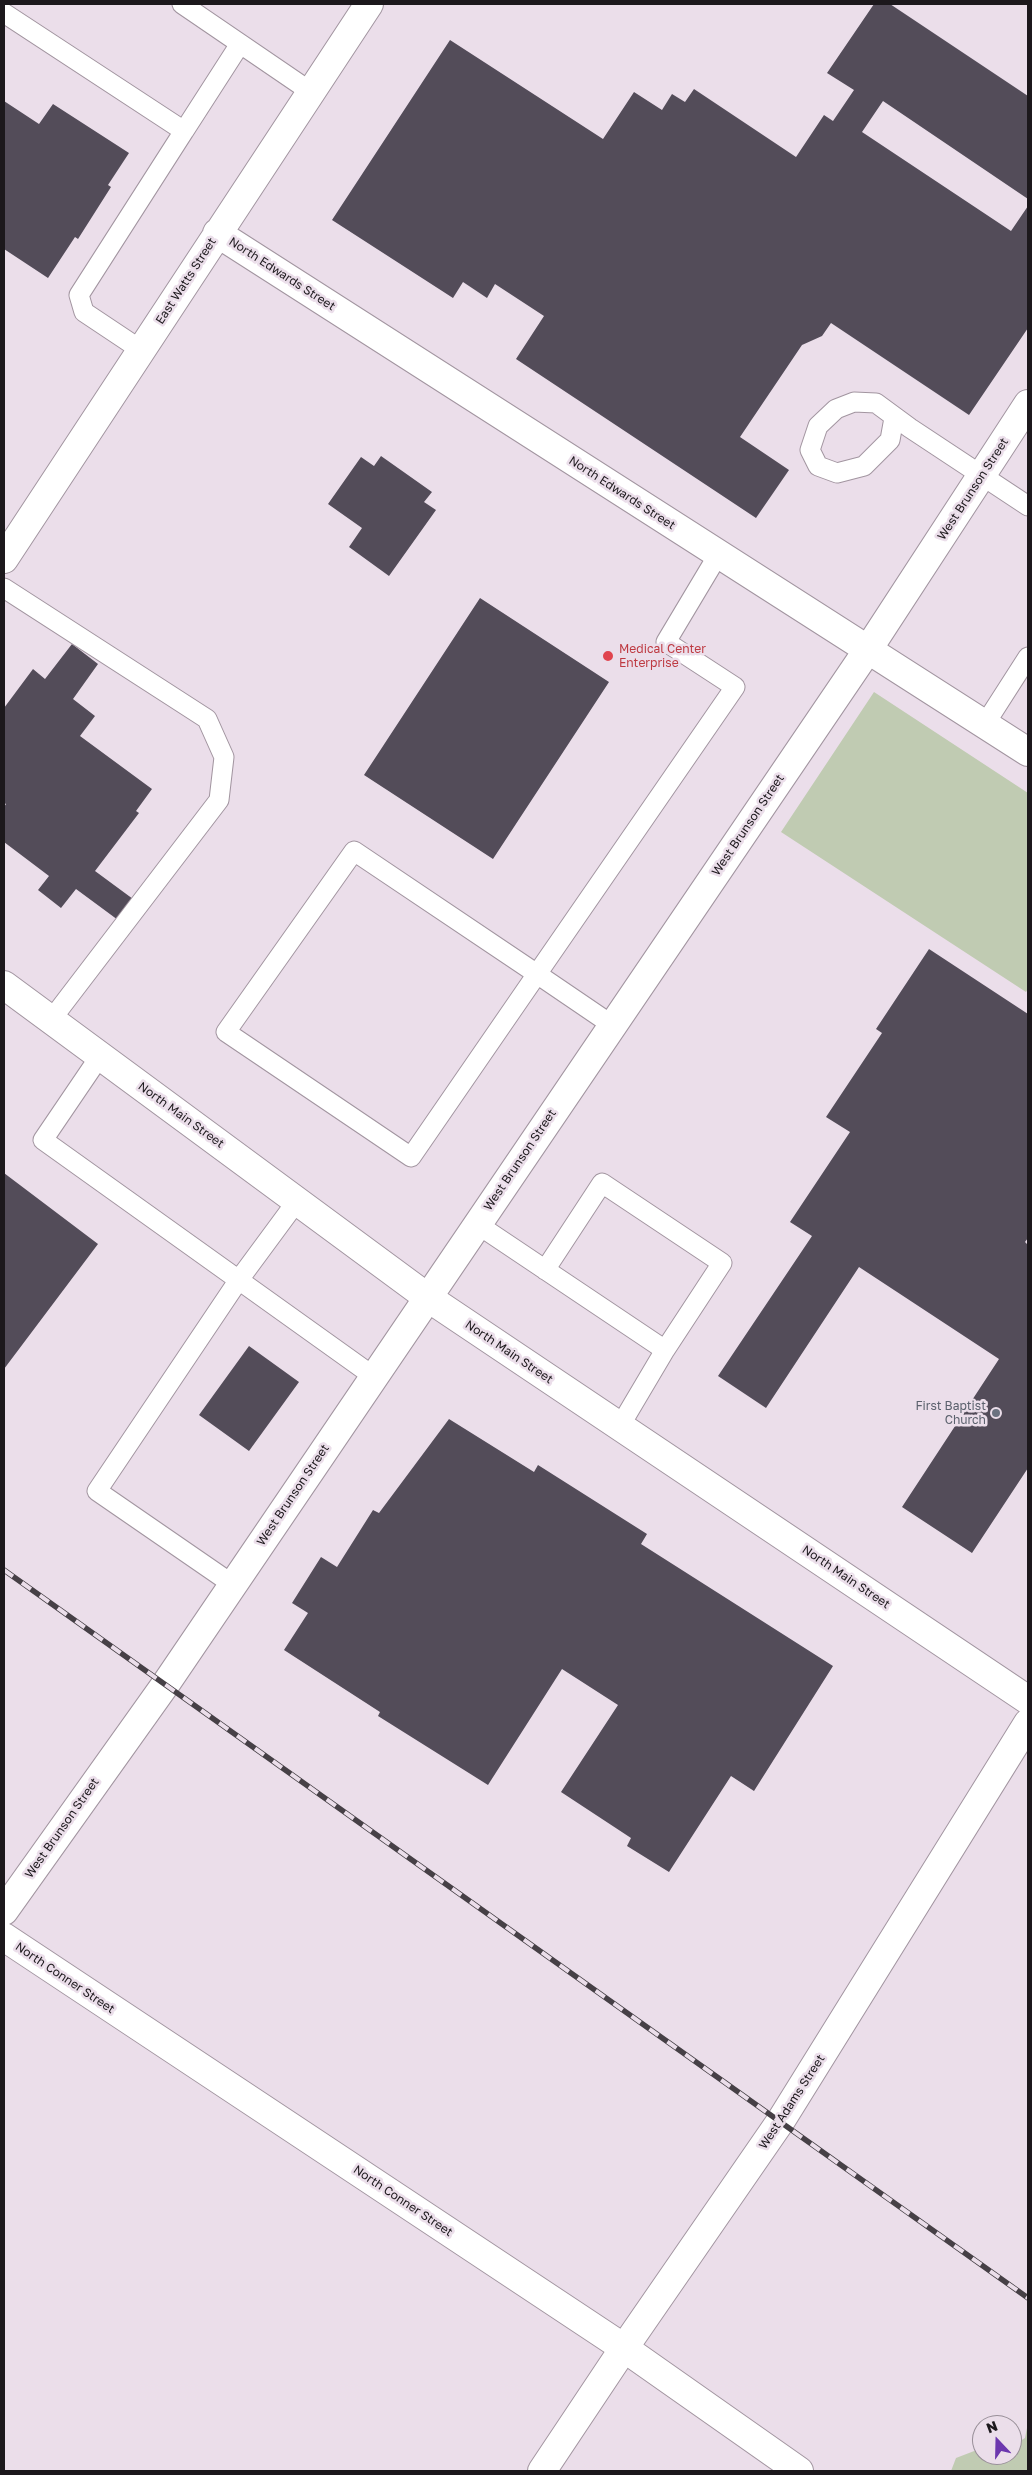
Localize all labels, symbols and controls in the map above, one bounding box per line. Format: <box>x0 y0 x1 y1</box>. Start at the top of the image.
street label: North Edwards Street <box>226 234 338 314</box>
street label: East Watts Street <box>153 235 219 327</box>
street label: West Brunson Street <box>935 435 1011 543</box>
street label: North Edwards Street <box>566 453 678 533</box>
place label: Medical Center Enterprise <box>619 642 706 670</box>
marker: Medical Center Enterprise <box>601 649 615 663</box>
street label: West Brunson Street <box>709 772 787 878</box>
street label: North Main Street <box>135 1079 227 1151</box>
street label: West Brunson Street <box>481 1107 559 1213</box>
street label: North Main Street <box>462 1317 556 1387</box>
place label: First Baptist Church <box>915 1399 986 1427</box>
marker: First Baptist Church <box>990 1407 1002 1419</box>
street label: West Brunson Street <box>254 1442 332 1548</box>
street label: North Main Street <box>799 1542 893 1612</box>
street label: West Brunson Street <box>22 1775 102 1881</box>
street label: North Conner Street <box>13 1939 117 2017</box>
street label: West Adams Street <box>756 2052 828 2152</box>
street label: North Conner Street <box>351 2162 455 2240</box>
north arrow <box>972 2415 1022 2465</box>
text: N <box>984 2417 1000 2436</box>

